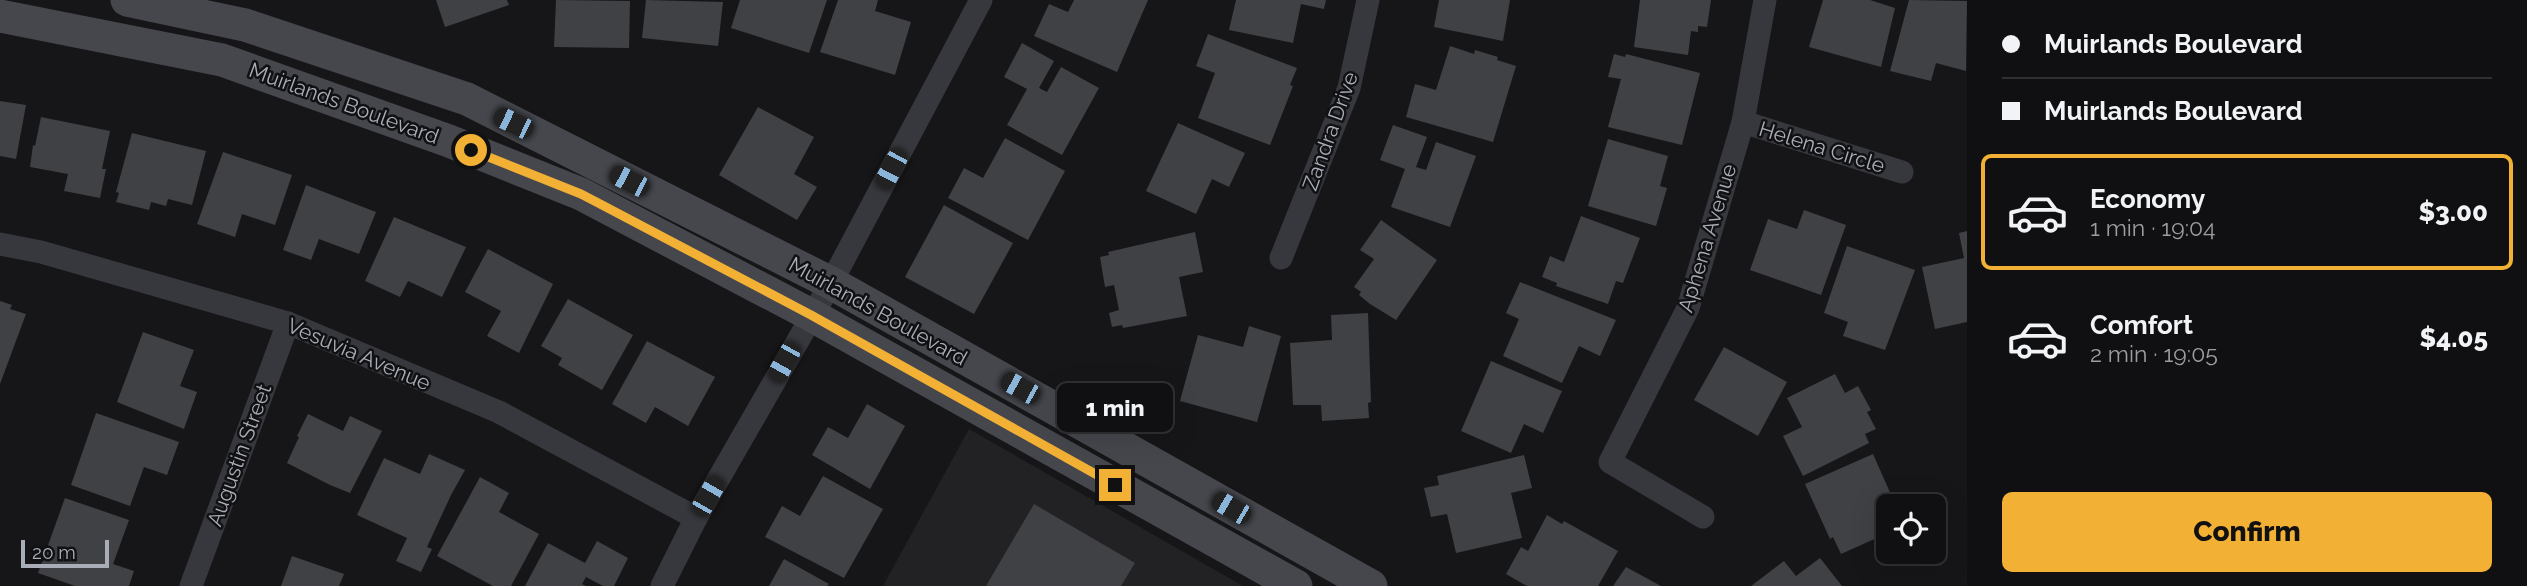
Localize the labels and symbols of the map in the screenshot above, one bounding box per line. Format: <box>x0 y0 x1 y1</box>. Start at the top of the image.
street label: Muirlands Boulevard <box>246 57 442 149</box>
street label: Zandra Drive <box>1297 68 1363 194</box>
car <box>490 104 537 142</box>
street label: Helena Circle <box>1756 116 1888 178</box>
route start <box>455 134 487 166</box>
car <box>872 146 911 192</box>
street label: Aphena Avenue <box>1673 161 1741 315</box>
car <box>606 162 653 200</box>
street label: Muirlands Boulevard <box>784 252 972 370</box>
street label: Vesuvia Avenue <box>284 313 434 395</box>
car <box>765 339 804 385</box>
car <box>997 369 1044 407</box>
street label: Augustin Street <box>202 380 276 530</box>
callout: 1 min <box>1057 384 1173 433</box>
route end <box>1099 469 1131 501</box>
car <box>689 473 728 519</box>
car <box>1208 488 1255 528</box>
scale bar <box>21 537 108 569</box>

